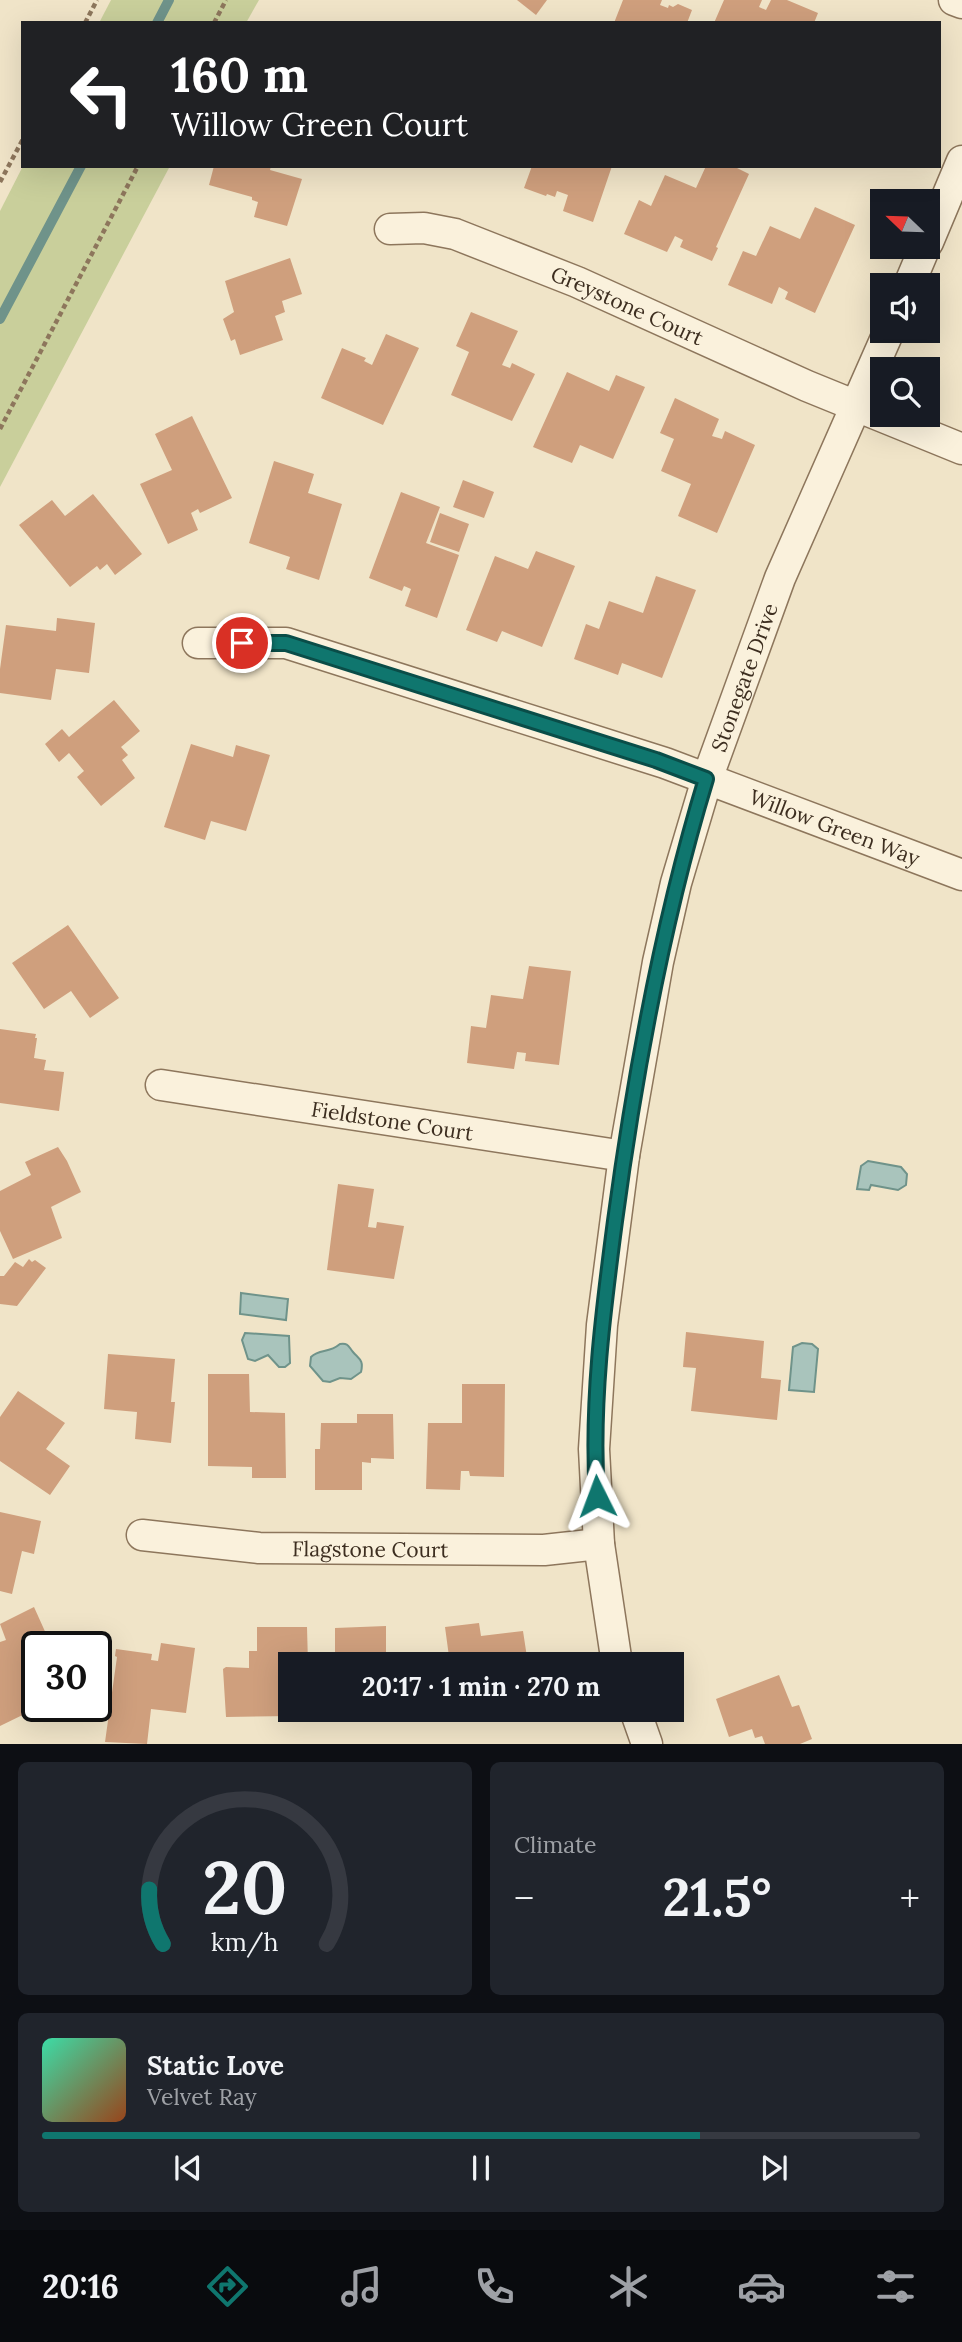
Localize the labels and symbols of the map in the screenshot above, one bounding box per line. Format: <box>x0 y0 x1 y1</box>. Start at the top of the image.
north arrow <box>870 189 940 259</box>
street label: Greystone Court <box>547 260 708 351</box>
street label: Stonegate Drive <box>705 599 783 755</box>
pin <box>212 613 272 673</box>
street label: Willow Green Way <box>746 783 924 871</box>
street label: Fieldstone Court <box>309 1095 476 1146</box>
position arrow <box>560 1459 634 1533</box>
street label: Flagstone Court <box>292 1535 449 1563</box>
speed limit sign: 30 <box>21 1631 112 1722</box>

